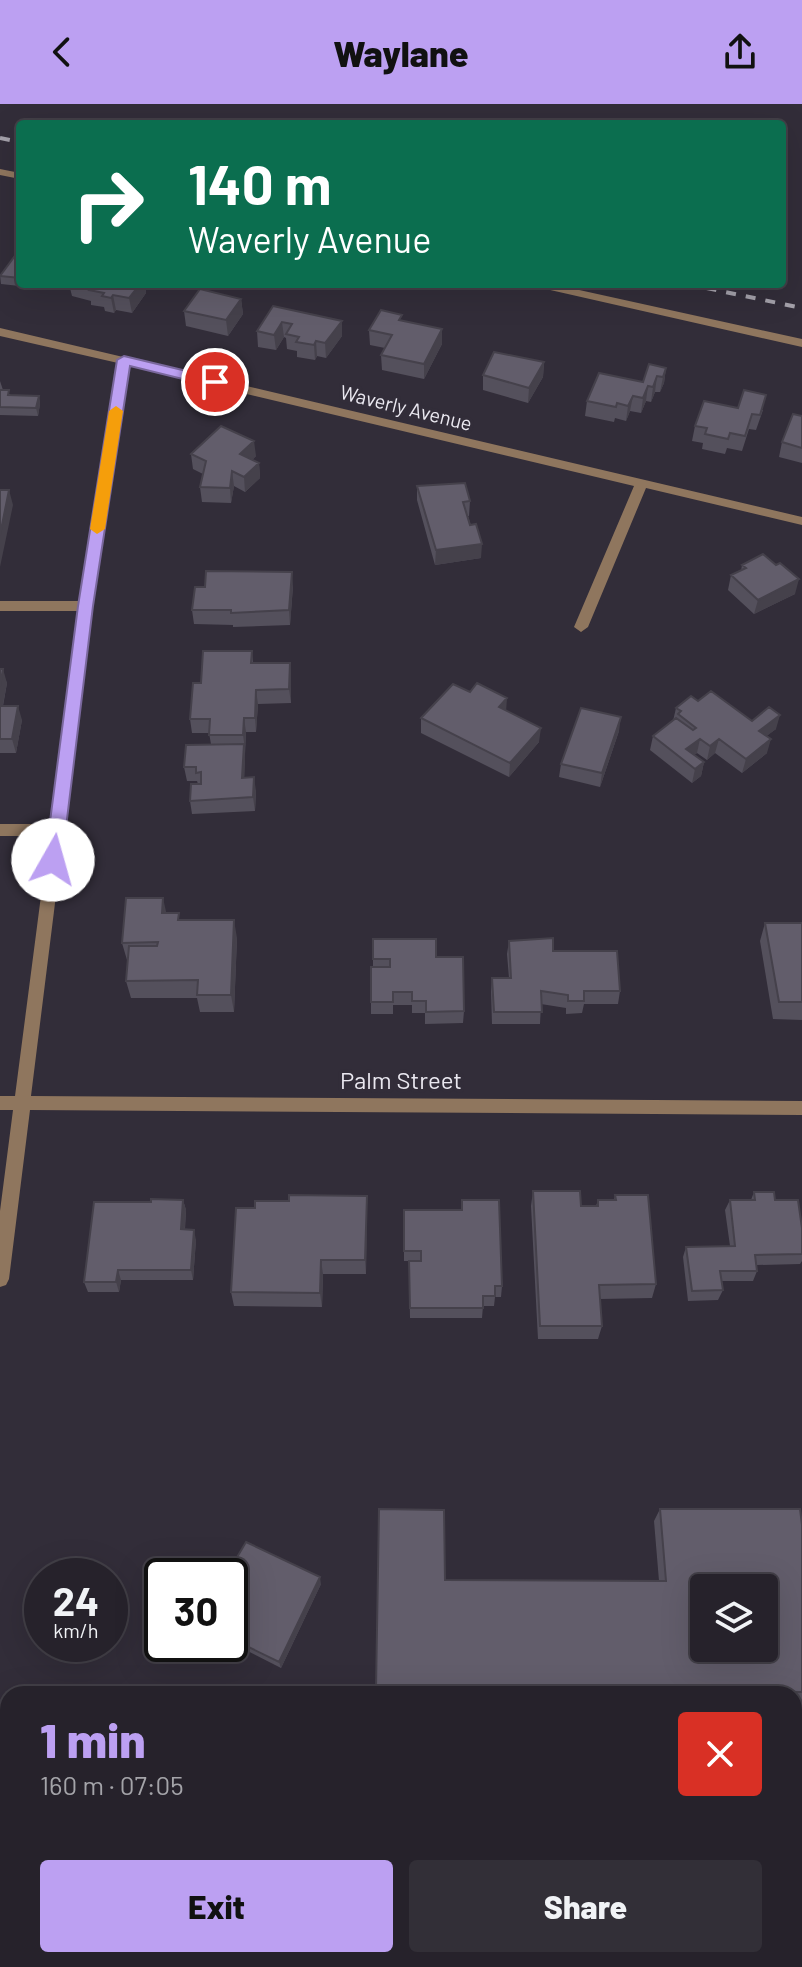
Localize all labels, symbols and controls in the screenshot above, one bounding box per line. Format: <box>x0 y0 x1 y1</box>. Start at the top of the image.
icon: back <box>40 30 84 74</box>
icon: share <box>718 30 762 74</box>
text: Waylane <box>333 31 469 74</box>
text: 140 m <box>188 149 332 216</box>
icon: right <box>56 152 160 256</box>
text: Waverly Avenue <box>188 217 431 260</box>
pin <box>181 348 249 416</box>
icon: arrive <box>193 360 237 404</box>
street label: Waverly Avenue <box>338 379 475 435</box>
position arrow <box>11 818 95 902</box>
street label: Palm Street <box>340 1065 462 1094</box>
speed limit sign: 30 <box>144 1558 248 1662</box>
map controls <box>690 1574 778 1662</box>
button: layers <box>690 1574 778 1662</box>
text: 24 <box>53 1576 99 1624</box>
text: km/h <box>53 1618 99 1642</box>
text: 1 min <box>40 1710 146 1768</box>
button: close <box>678 1712 762 1796</box>
text: 160 m · 07:05 <box>40 1769 184 1800</box>
button: Exit <box>40 1860 393 1952</box>
button: Share <box>409 1860 762 1952</box>

